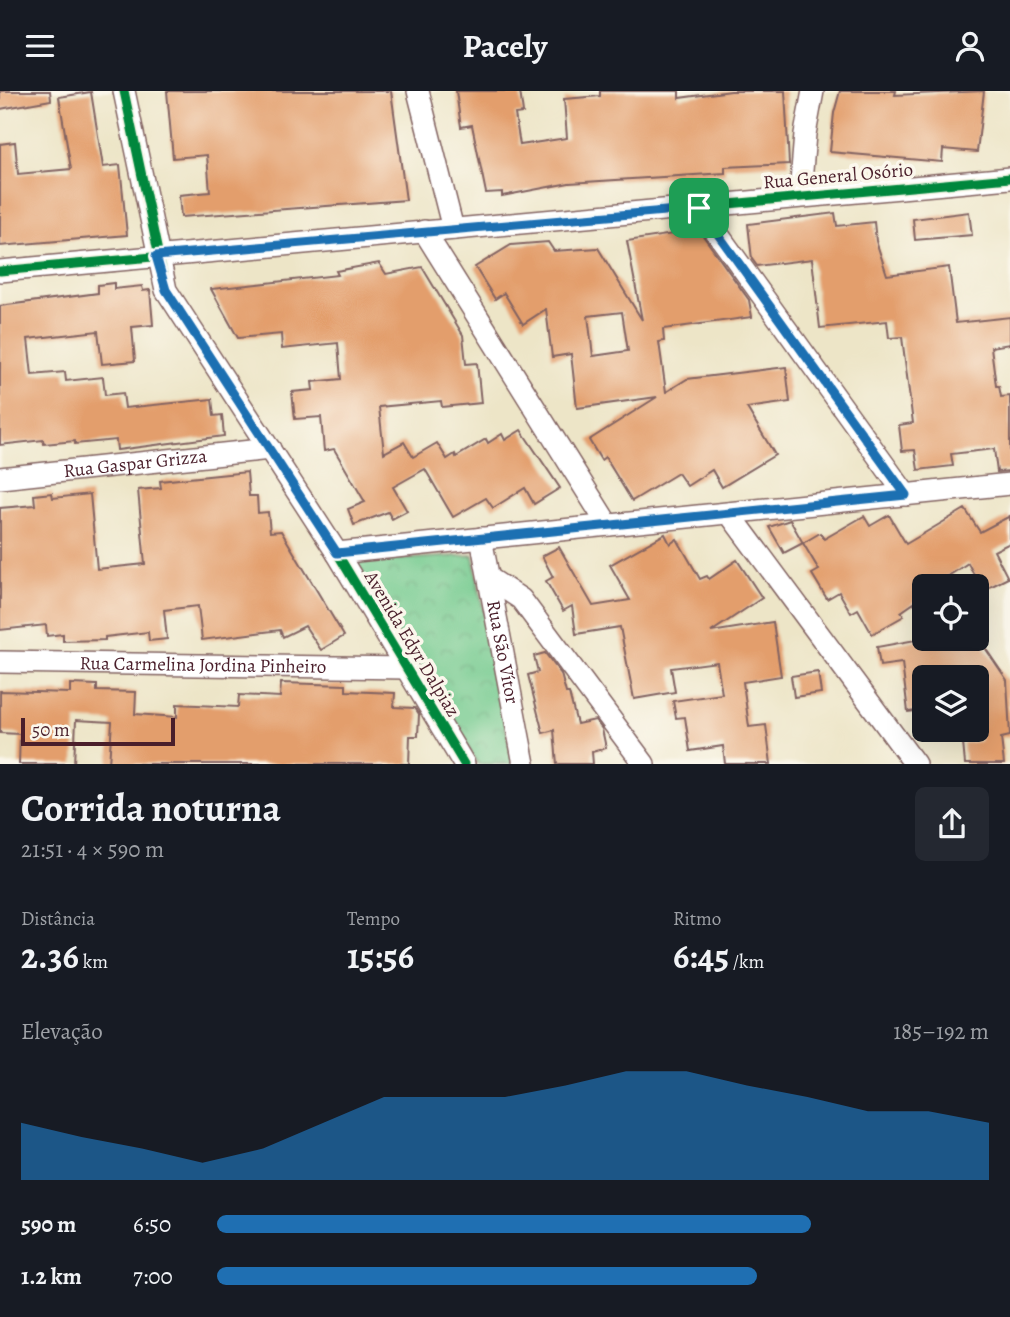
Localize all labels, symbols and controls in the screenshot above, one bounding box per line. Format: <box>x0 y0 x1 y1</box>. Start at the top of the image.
text: Pacely <box>463 24 547 68</box>
icon: menu <box>21 27 59 65</box>
icon: person <box>951 27 989 65</box>
street label: Rua General Osório <box>762 156 914 196</box>
pin <box>669 178 729 238</box>
icon: arrive <box>680 189 718 227</box>
street label: Rua Gaspar Grizza <box>62 443 208 484</box>
street label: Avenida Edyr Dalpiaz <box>358 565 466 722</box>
map controls <box>912 574 989 742</box>
button: locate <box>912 574 989 651</box>
street label: Rua São Vítor <box>480 598 525 706</box>
street label: Rua Carmelina Jordina Pinheiro <box>79 650 326 680</box>
button: layers <box>912 665 989 742</box>
scale bar <box>21 715 175 747</box>
text: 50 m <box>32 717 70 743</box>
text: Corrida noturna <box>21 782 281 834</box>
button: share <box>915 787 989 861</box>
text: 21:51 · 4 × 590 m <box>21 834 164 865</box>
text: Distância <box>21 906 95 932</box>
text: Tempo <box>347 906 400 932</box>
text: Ritmo <box>673 906 721 932</box>
text: 2.36 <box>21 932 79 980</box>
text: 15:56 <box>347 932 414 980</box>
text: 6:45 <box>673 932 729 980</box>
text: km <box>79 949 108 975</box>
text: /km <box>729 949 764 975</box>
text: Elevação <box>21 1016 103 1047</box>
text: 185–192 m <box>893 1016 989 1047</box>
text: 590 m <box>21 1209 76 1240</box>
text: 6:50 <box>133 1209 171 1240</box>
text: 1.2 km <box>21 1261 82 1292</box>
text: 7:00 <box>133 1261 173 1292</box>

